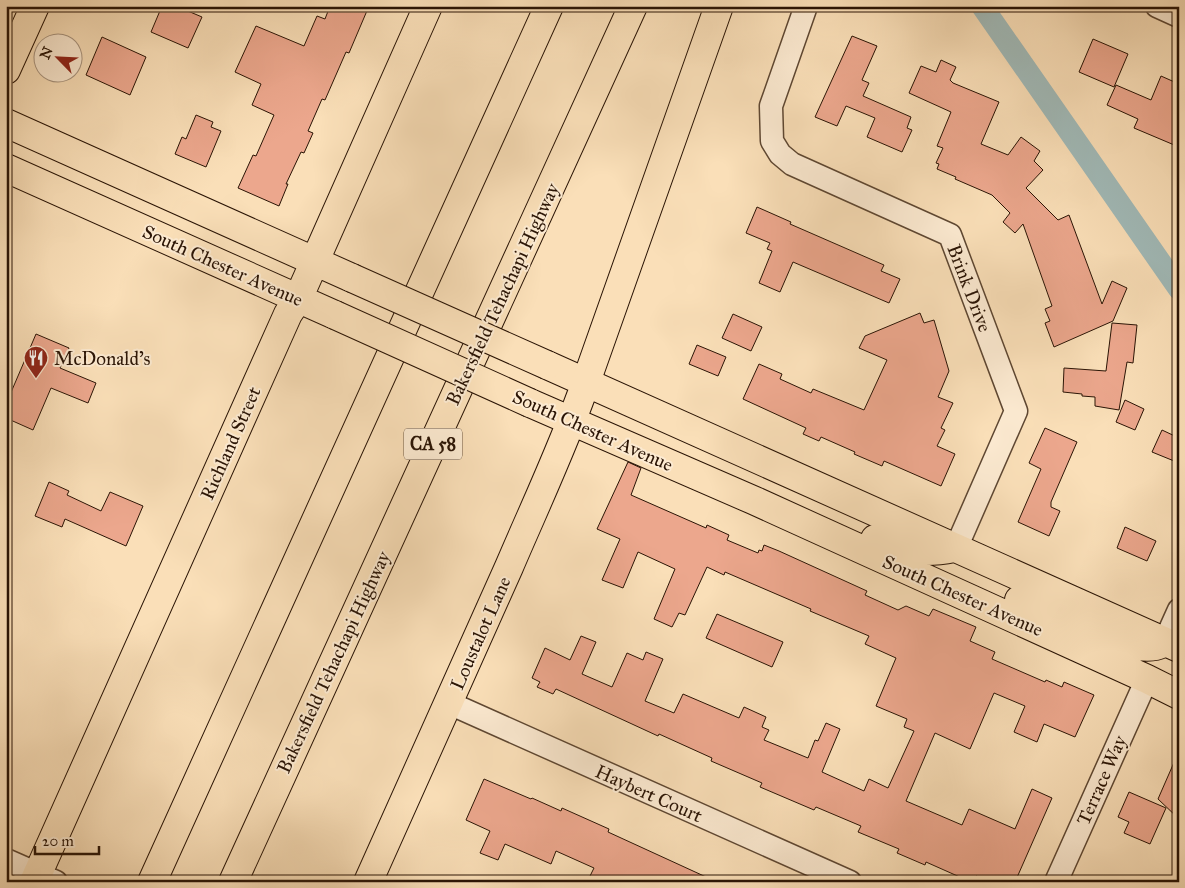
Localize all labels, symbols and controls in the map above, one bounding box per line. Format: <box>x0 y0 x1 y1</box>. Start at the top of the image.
north arrow <box>32 32 82 82</box>
text: N <box>36 44 57 62</box>
street label: Bakersfield Tehachapi Highway <box>441 179 565 409</box>
street label: South Chester Avenue <box>139 220 307 311</box>
street label: Brink Drive <box>942 241 997 335</box>
restaurant icon: McDonald's <box>23 345 49 379</box>
place label: McDonald's <box>54 347 151 370</box>
street label: Richland Street <box>195 383 266 503</box>
street label: South Chester Avenue <box>509 385 677 476</box>
road number: CA 58 <box>404 428 462 459</box>
street label: Bakersfield Tehachapi Highway <box>272 547 396 777</box>
street label: South Chester Avenue <box>879 550 1047 641</box>
street label: Loustalot Lane <box>445 573 516 693</box>
street label: Terrace Way <box>1072 731 1132 829</box>
street label: Haybert Court <box>592 760 706 827</box>
scale bar <box>35 823 99 855</box>
text: 20 m <box>42 832 74 850</box>

